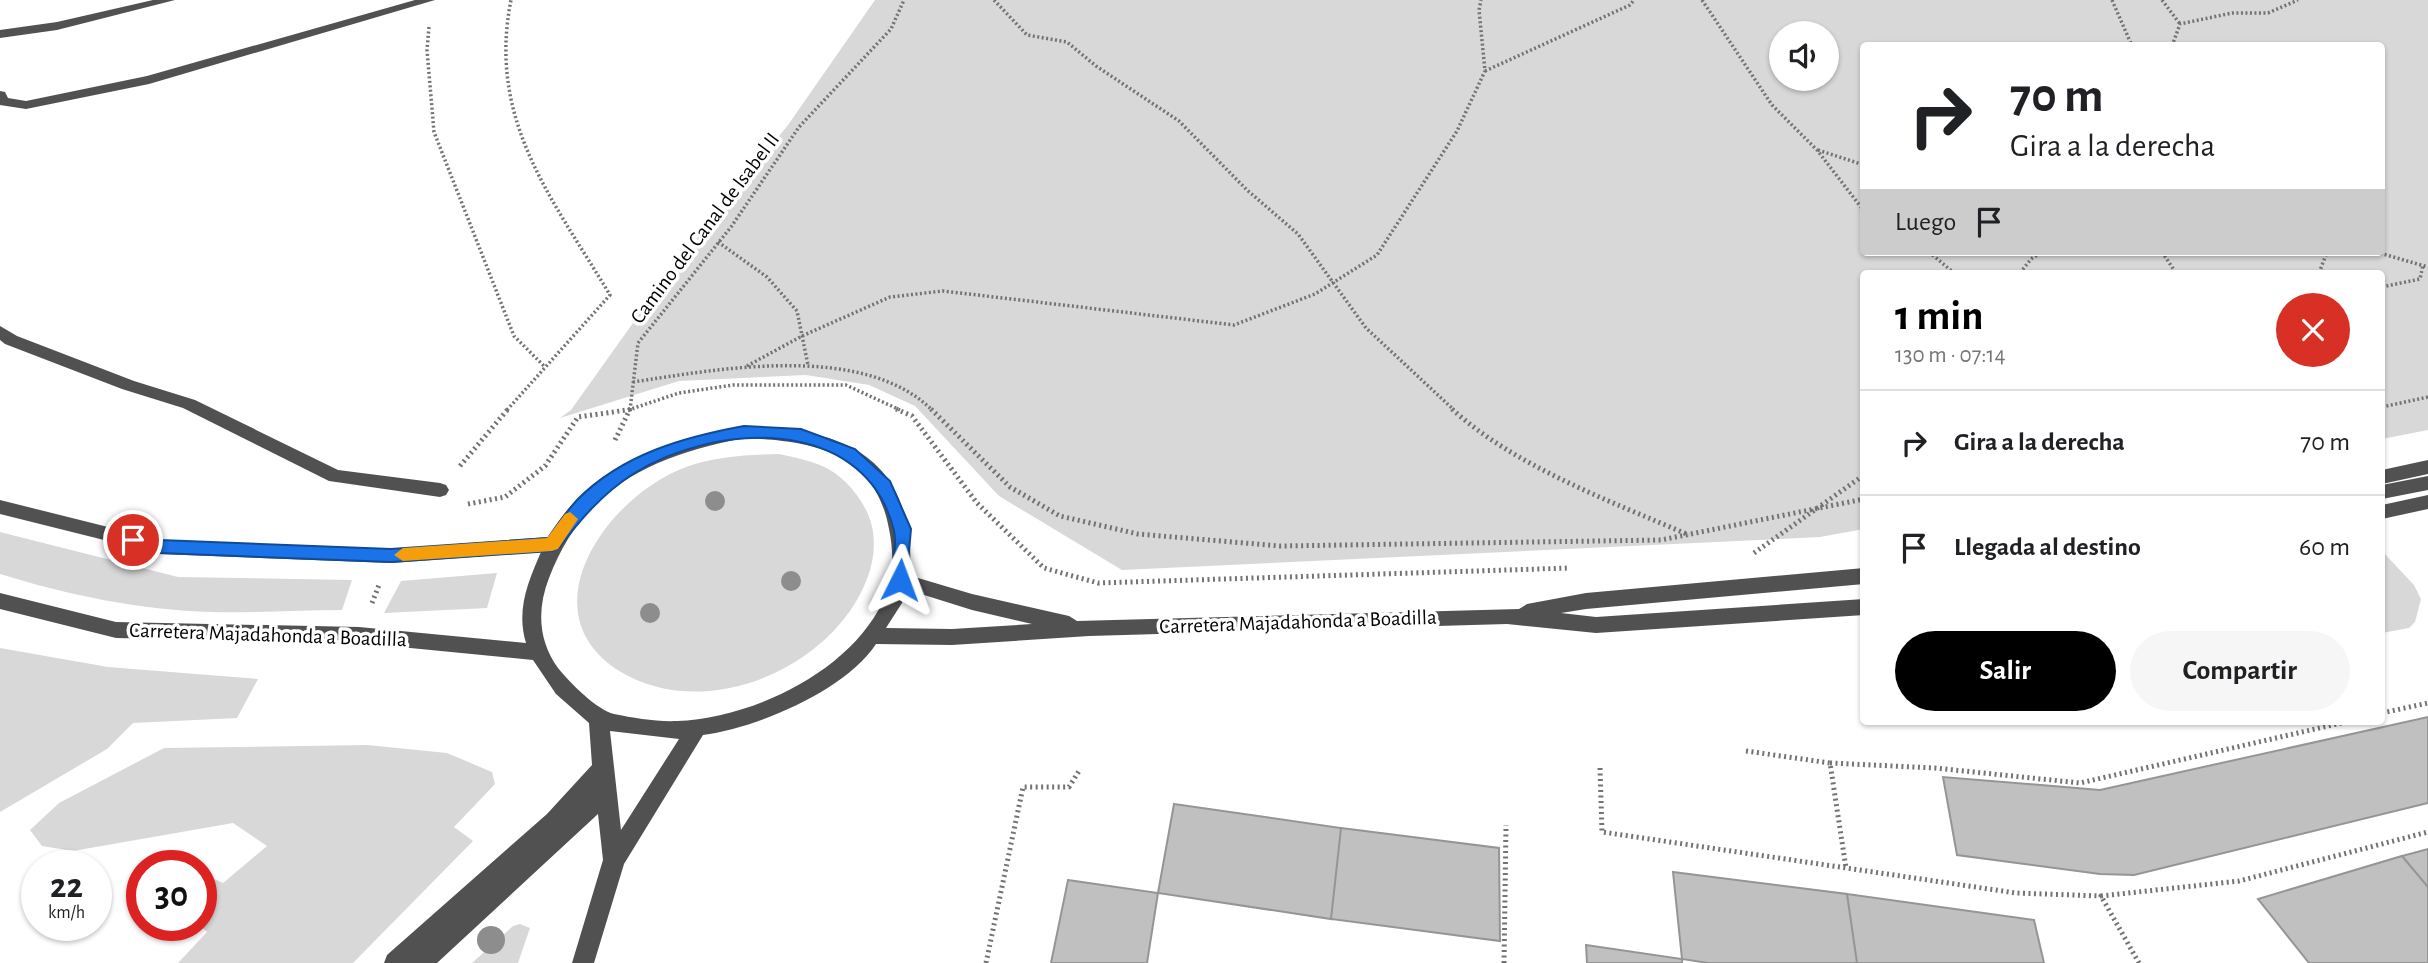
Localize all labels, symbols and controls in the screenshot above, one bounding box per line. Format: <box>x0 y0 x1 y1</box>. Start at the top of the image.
map controls <box>1769 21 1839 91</box>
button: sound <box>1769 21 1839 91</box>
icon: right <box>1895 70 1986 161</box>
text: 70 m <box>2010 72 2104 121</box>
street label: Camino del Canal de Isabel II <box>627 129 783 327</box>
text: Gira a la derecha <box>2010 130 2215 162</box>
icon: arrive <box>1970 203 2008 241</box>
text: Luego <box>1895 209 1956 235</box>
button: close <box>2276 293 2350 367</box>
text: 1 min <box>1895 295 1984 337</box>
text: 130 m · 07:14 <box>1895 344 2006 367</box>
icon: right <box>1895 424 1933 462</box>
text: Gira a la derecha <box>1954 429 2125 455</box>
text: 70 m <box>2300 429 2350 455</box>
pin <box>103 510 163 570</box>
icon: arrive <box>114 521 152 559</box>
icon: arrive <box>1895 529 1933 567</box>
text: Llegada al destino <box>1954 534 2141 560</box>
text: 60 m <box>2299 534 2350 560</box>
position arrow <box>863 543 937 617</box>
street label: Carretera Majadahonda a Boadilla <box>1159 607 1437 637</box>
street label: Carretera Majadahonda a Boadilla <box>129 620 407 650</box>
button: Salir <box>1895 631 2116 711</box>
button: Compartir <box>2130 631 2350 711</box>
speed limit sign: 30 <box>126 850 217 941</box>
text: 22 <box>50 869 83 904</box>
text: km/h <box>48 904 85 922</box>

